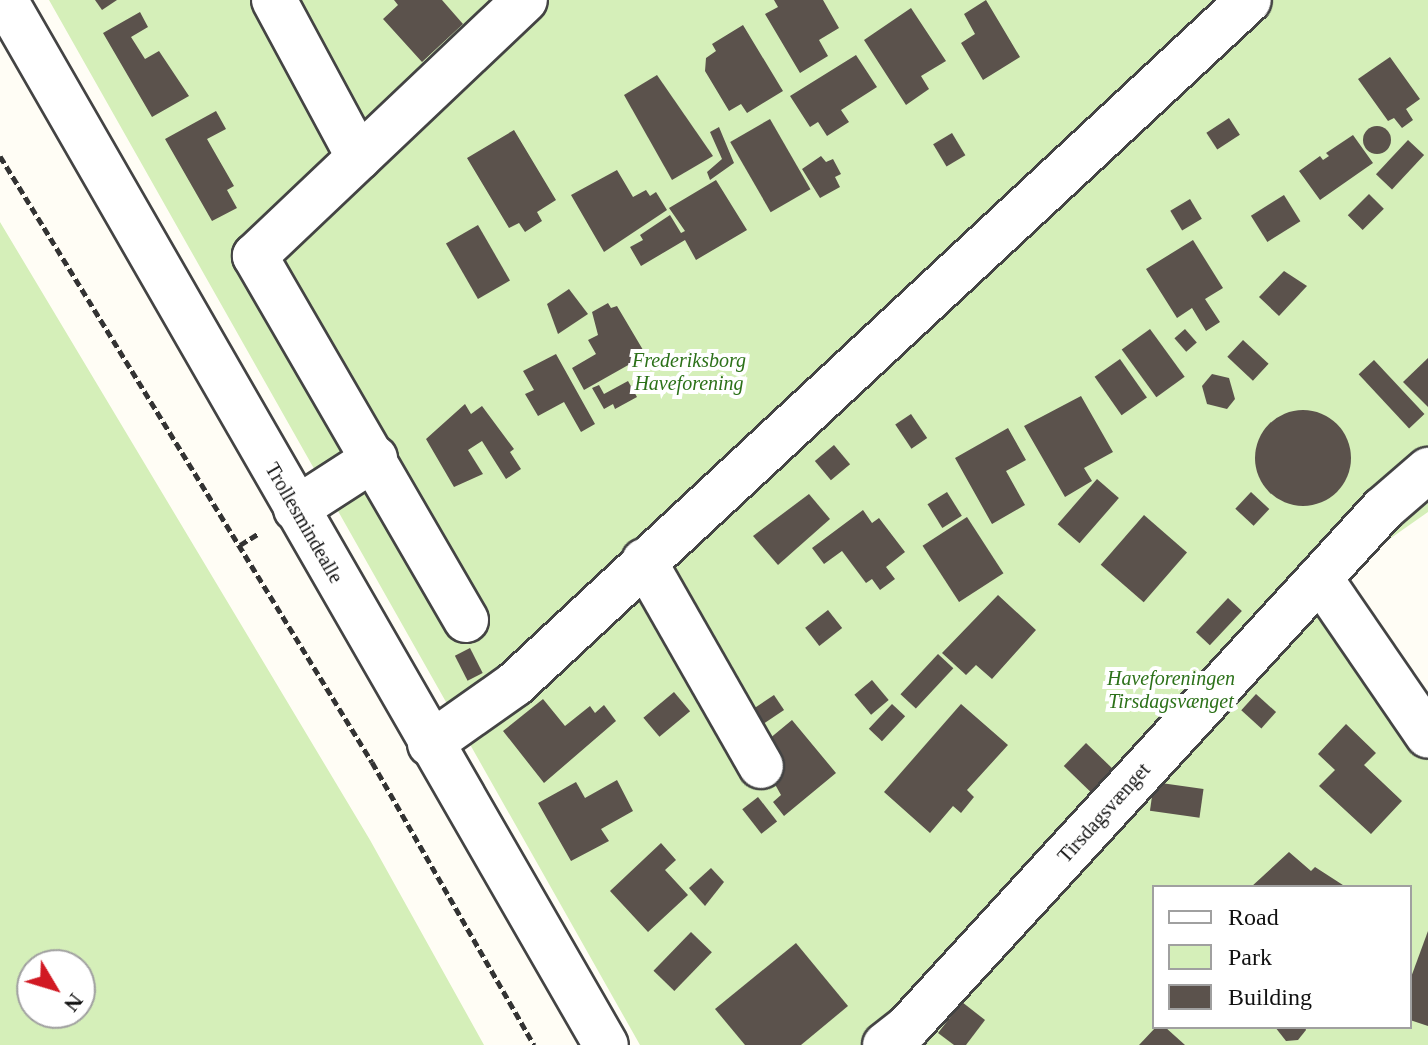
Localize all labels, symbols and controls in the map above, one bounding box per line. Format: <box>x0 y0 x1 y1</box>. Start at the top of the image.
park label: Frederiksborg Haveforening <box>632 349 746 396</box>
street label: Trollesmindealle <box>260 459 348 587</box>
park label: Haveforeningen Tirsdagsvænget <box>1107 666 1235 713</box>
street label: Tirsdagsvænget <box>1053 758 1155 868</box>
legend <box>1152 885 1412 1029</box>
text: Road <box>1228 904 1279 930</box>
text: Park <box>1228 944 1272 970</box>
north arrow <box>16 949 96 1029</box>
text: Building <box>1228 984 1312 1010</box>
text: N <box>59 989 88 1017</box>

